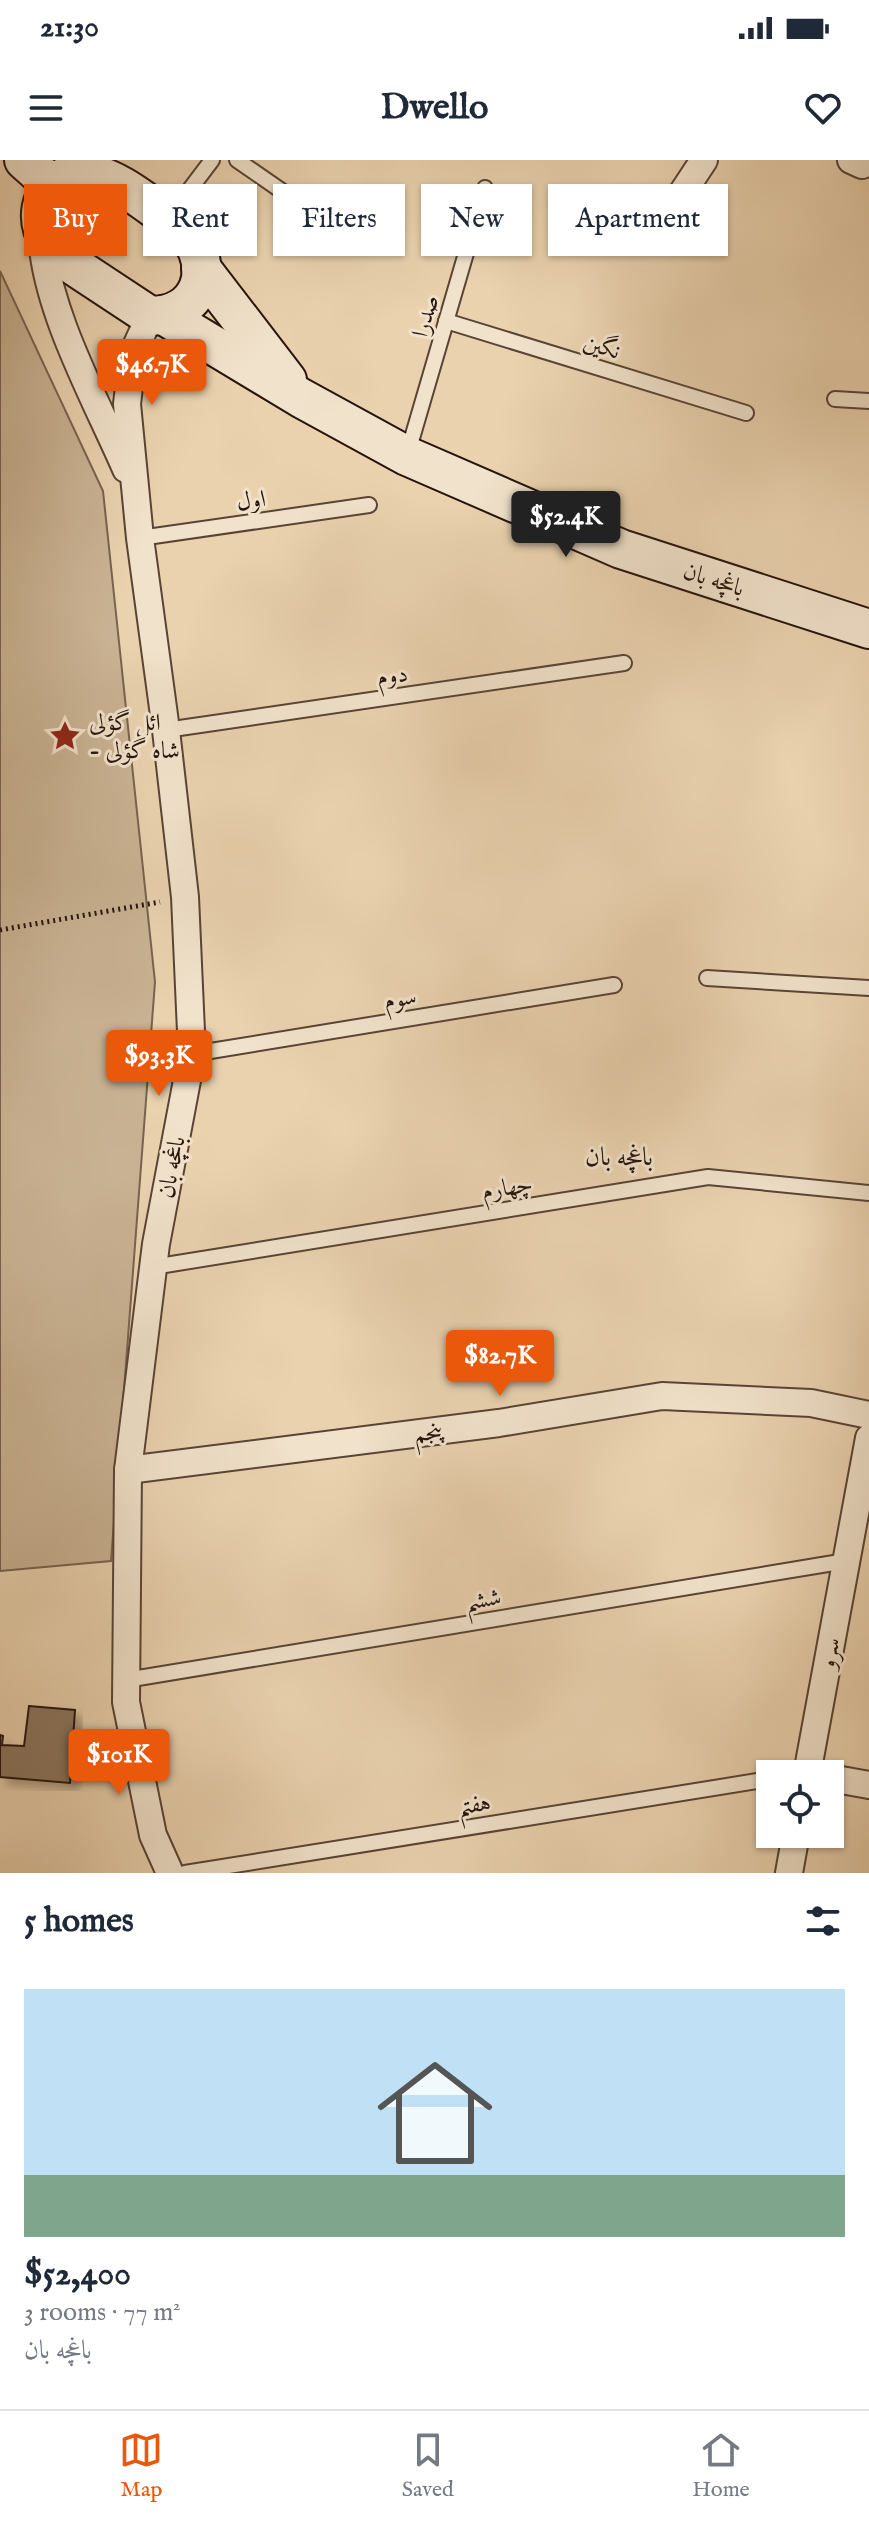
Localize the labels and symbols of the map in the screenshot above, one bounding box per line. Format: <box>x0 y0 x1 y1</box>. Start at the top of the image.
street label: صدرا <box>406 292 447 341</box>
street label: نگین <box>579 326 624 368</box>
pin: $46.7K <box>87 339 217 407</box>
street label: اول <box>235 484 268 519</box>
pin: $52.4K <box>501 491 631 559</box>
street label: باغچه بان <box>679 556 748 605</box>
street label: دوم <box>375 659 410 698</box>
place label: ائل گؤلی - شاه گؤلی <box>89 708 180 767</box>
place icon: ائل گؤلی - شاه گؤلی <box>48 719 82 753</box>
street label: سوم <box>382 982 419 1021</box>
pin: $93.3K <box>94 1030 224 1098</box>
street label: باغچه بان <box>151 1134 194 1201</box>
district label: باغچه بان <box>585 1141 653 1174</box>
street label: چهارم <box>480 1169 535 1212</box>
pin: $82.7K <box>435 1330 565 1398</box>
street label: پنجم <box>412 1416 447 1456</box>
street label: ششم <box>463 1582 505 1626</box>
street label: سرو <box>812 1635 848 1674</box>
pin: $101K <box>63 1729 175 1797</box>
street label: هفتم <box>455 1788 494 1830</box>

